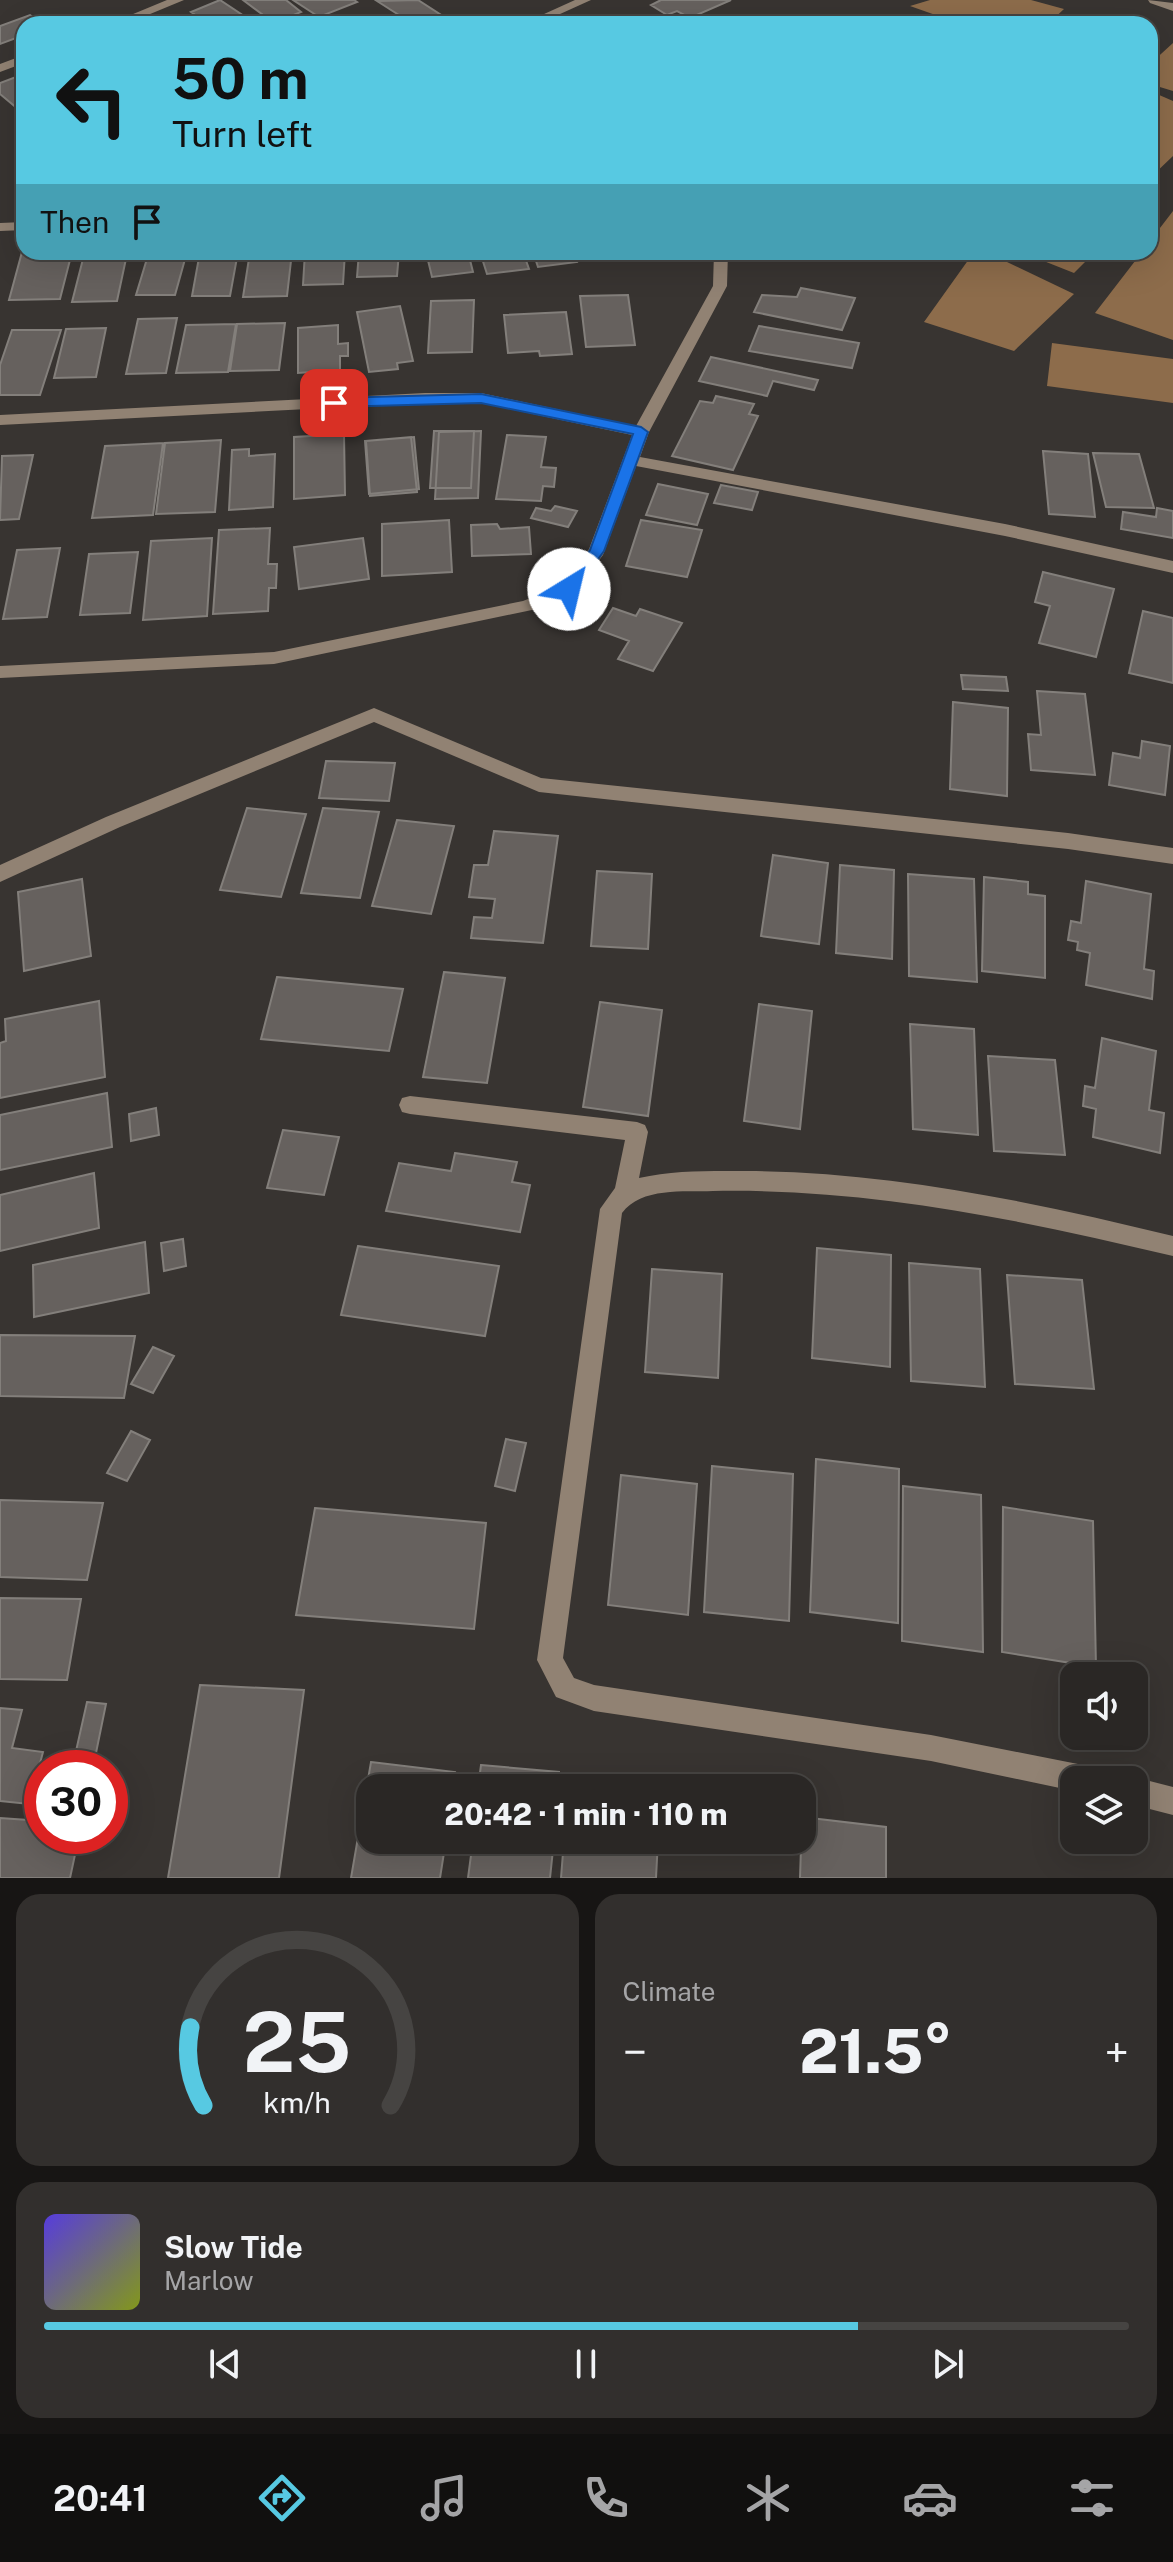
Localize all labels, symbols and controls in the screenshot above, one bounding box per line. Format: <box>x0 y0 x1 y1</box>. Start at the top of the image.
text: 50 m <box>172 46 309 112</box>
icon: left <box>40 48 144 152</box>
text: Turn left <box>172 113 313 155</box>
icon: arrive <box>125 200 169 244</box>
text: Then <box>40 204 109 240</box>
pin <box>300 369 368 437</box>
icon: arrive <box>312 381 356 425</box>
position arrow <box>527 547 611 631</box>
map controls <box>1060 1662 1148 1854</box>
button: sound <box>1060 1662 1148 1750</box>
speed limit sign: 30 <box>24 1750 128 1854</box>
button: layers <box>1060 1766 1148 1854</box>
text: 20:42 · 1 min · 110 m <box>444 1796 728 1832</box>
text: Climate <box>623 1976 716 2007</box>
text: 25 <box>243 1993 352 2091</box>
text: 21.5° <box>799 2016 952 2087</box>
text: − <box>623 2026 647 2078</box>
text: + <box>1105 2026 1129 2078</box>
text: km/h <box>264 2086 331 2119</box>
text: Slow Tide <box>164 2229 303 2265</box>
text: Marlow <box>164 2265 254 2296</box>
icon: previous <box>203 2342 247 2386</box>
icon: pause <box>564 2342 608 2386</box>
icon: next <box>926 2342 970 2386</box>
icon: directions <box>254 2470 310 2526</box>
icon: music <box>416 2470 472 2526</box>
icon: phone <box>578 2470 634 2526</box>
icon: climate <box>740 2470 796 2526</box>
icon: car <box>902 2470 958 2526</box>
icon: filters <box>1064 2470 1120 2526</box>
text: 20:41 <box>53 2477 148 2519</box>

